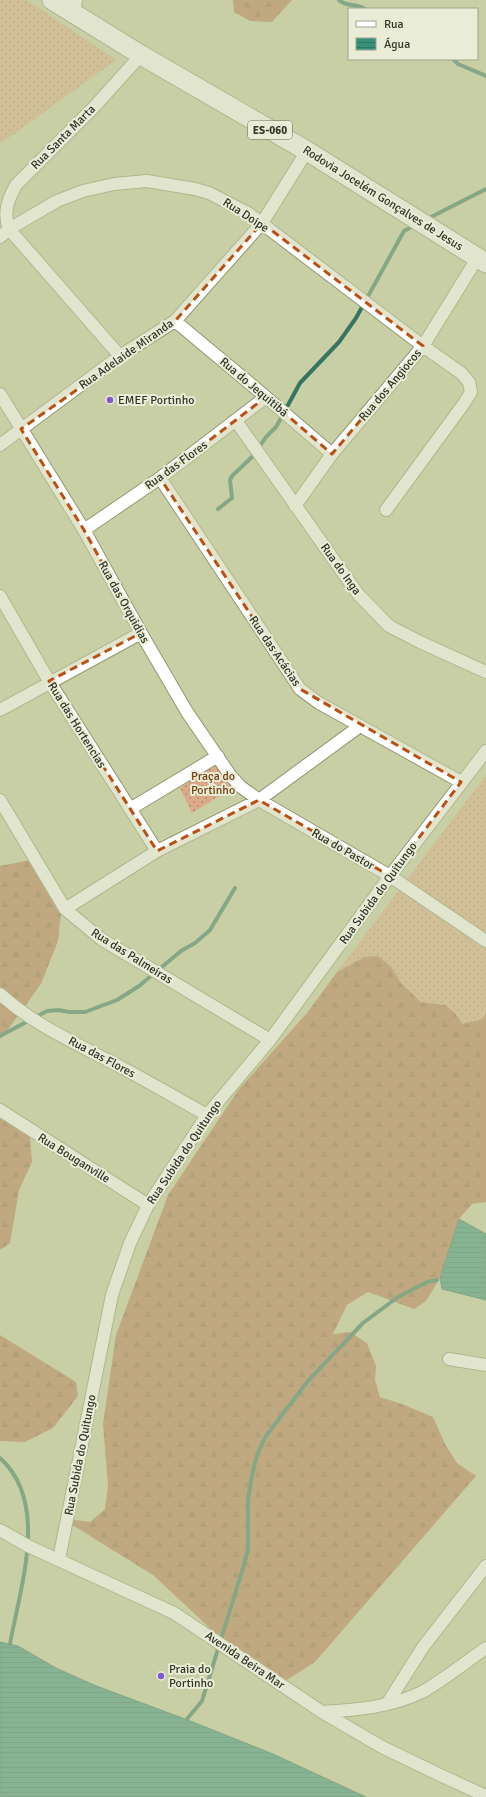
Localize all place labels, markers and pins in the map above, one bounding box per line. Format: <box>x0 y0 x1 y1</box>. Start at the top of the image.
place label: EMEF Portinho <box>118 393 194 408</box>
marker: EMEF Portinho <box>105 395 115 405</box>
place label: Praia do Portinho <box>169 1662 213 1691</box>
marker: Praia do Portinho <box>156 1671 166 1681</box>

